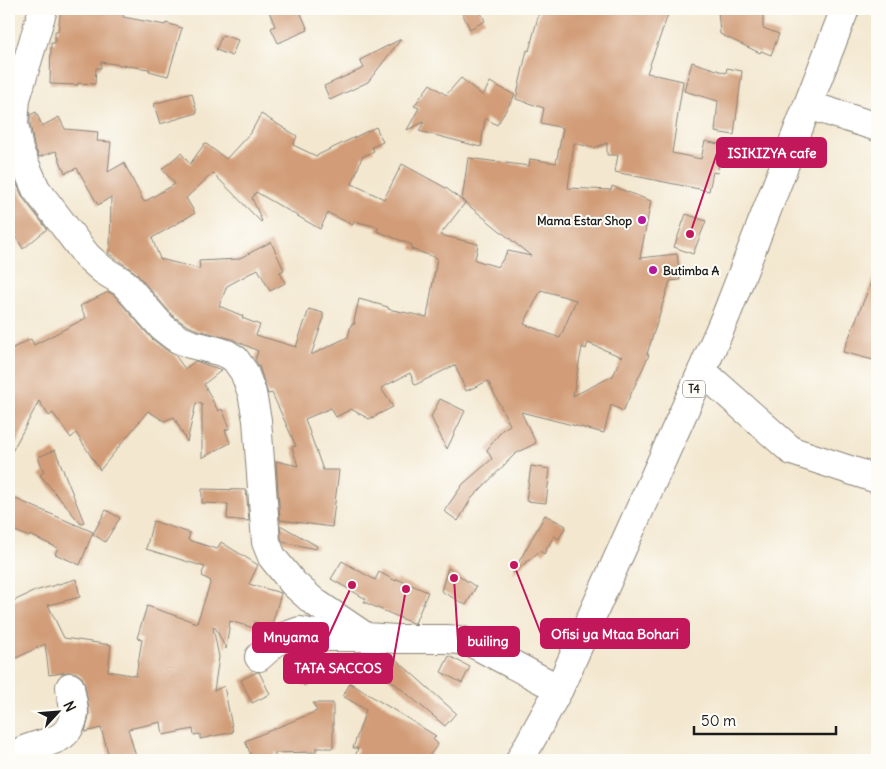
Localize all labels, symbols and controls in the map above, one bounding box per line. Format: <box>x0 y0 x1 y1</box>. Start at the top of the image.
callout: ISIKIZYA cafe <box>717 138 826 167</box>
text: ISIKIZYA cafe <box>728 144 817 162</box>
place label: Mama Estar Shop <box>537 213 632 229</box>
marker: Mama Estar Shop <box>636 214 648 226</box>
place label: Butimba A <box>663 263 719 278</box>
marker: Butimba A <box>647 264 659 276</box>
road number: T4 <box>683 380 705 398</box>
callout: Ofisi ya Mtaa Bohari <box>541 619 689 648</box>
callout: Mnyama <box>253 623 328 652</box>
text: Ofisi ya Mtaa Bohari <box>551 625 679 643</box>
callout: builing <box>458 627 519 656</box>
text: Mnyama <box>263 628 319 646</box>
text: builing <box>467 632 509 650</box>
callout: TATA SACCOS <box>284 654 392 683</box>
text: TATA SACCOS <box>294 659 382 677</box>
north arrow <box>32 686 82 736</box>
text: N <box>59 698 80 715</box>
scale bar <box>694 704 836 736</box>
text: 50 m <box>701 711 736 730</box>

